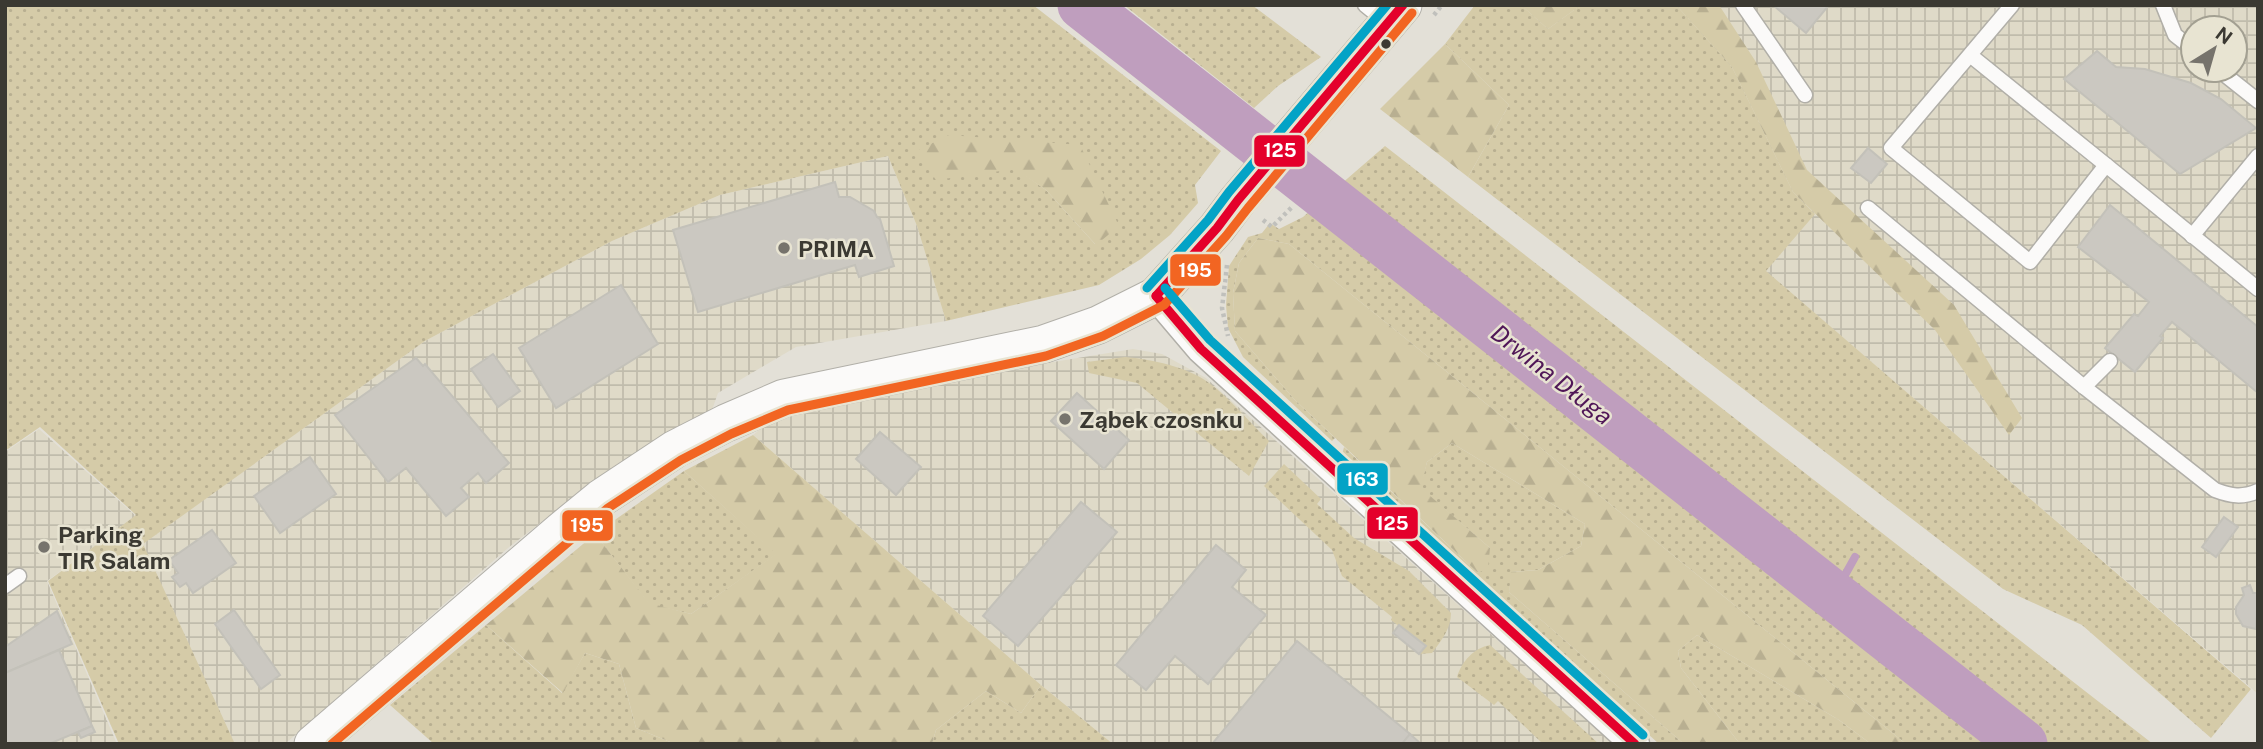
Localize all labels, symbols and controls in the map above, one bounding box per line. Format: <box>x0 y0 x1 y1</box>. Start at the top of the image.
north arrow <box>2179 14 2249 84</box>
text: N <box>2212 22 2237 49</box>
unlabelled marker <box>1379 37 1393 51</box>
line badge: 125 <box>1253 134 1306 168</box>
text: 125 <box>1263 139 1297 161</box>
place label: PRIMA <box>798 235 874 262</box>
marker: PRIMA <box>776 240 792 256</box>
line badge: 195 <box>1169 253 1222 287</box>
text: 195 <box>1178 259 1212 281</box>
water label: Drwina Długa <box>1486 318 1618 430</box>
place label: Ząbek czosnku <box>1079 406 1243 433</box>
marker: Ząbek czosnku <box>1057 411 1073 427</box>
line badge: 163 <box>1336 462 1389 496</box>
text: 163 <box>1345 468 1379 490</box>
line badge: 125 <box>1366 506 1419 540</box>
line badge: 195 <box>561 509 614 542</box>
text: 125 <box>1375 512 1409 534</box>
text: 195 <box>570 514 604 536</box>
place label: Parking TIR Salam <box>58 521 170 574</box>
marker: Parking TIR Salam <box>36 539 52 555</box>

